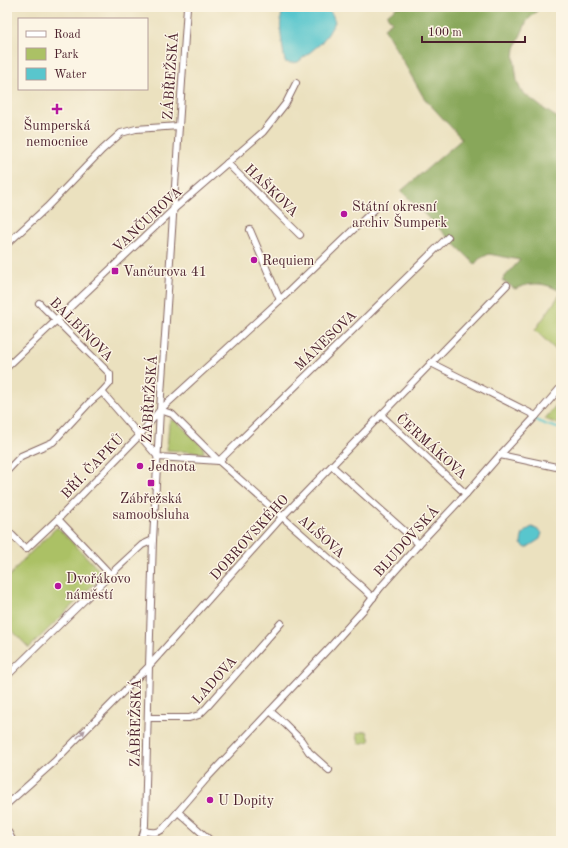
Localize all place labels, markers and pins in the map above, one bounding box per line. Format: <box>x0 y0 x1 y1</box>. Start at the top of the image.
marker: Šumperská nemocnice <box>51 103 63 115</box>
place label: Šumperská nemocnice <box>24 116 91 149</box>
place label: Státní okresní archiv Šumperk <box>352 200 447 230</box>
marker: Státní okresní archiv Šumperk <box>339 209 349 219</box>
place label: Requiem <box>262 254 314 268</box>
marker: Requiem <box>249 255 259 265</box>
place label: Vančurova 41 <box>123 265 207 279</box>
marker: Vančurova 41 <box>110 266 120 276</box>
place label: Jednota <box>148 460 196 474</box>
marker: Jednota <box>135 461 145 471</box>
marker: Zábřežská samoobsluha <box>146 478 156 488</box>
place label: Zábřežská samoobsluha <box>112 492 190 522</box>
place label: Dvořákovo náměstí <box>66 572 131 602</box>
marker: Dvořákovo náměstí <box>53 581 63 591</box>
place label: U Dopity <box>218 794 275 808</box>
marker: U Dopity <box>205 795 215 805</box>

